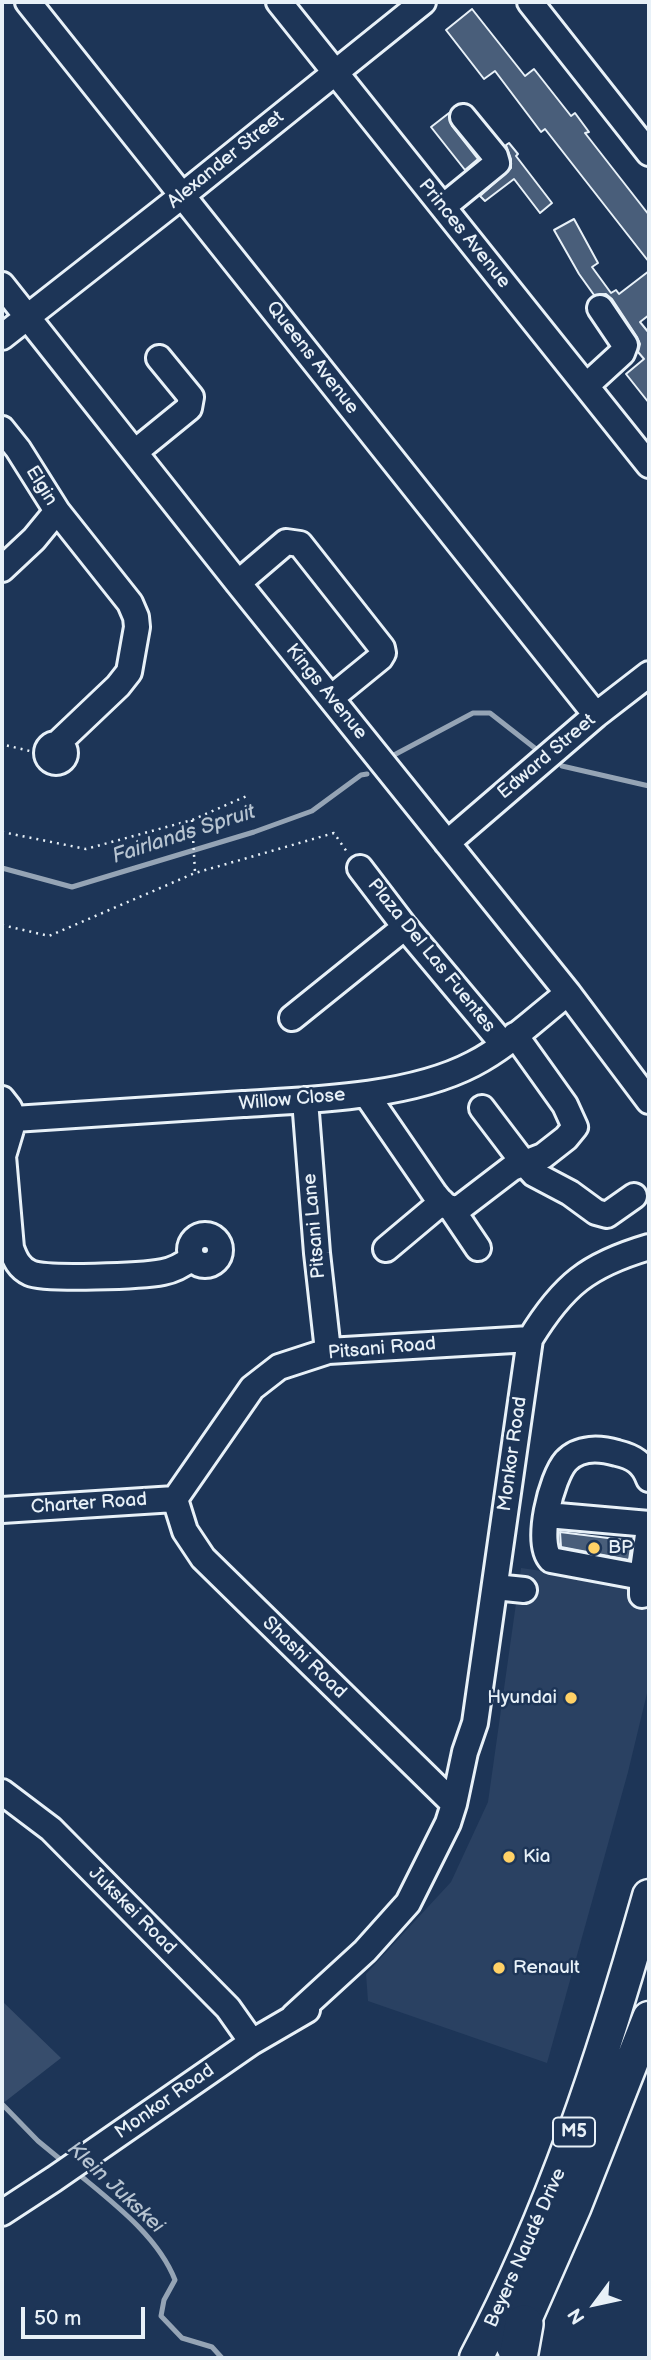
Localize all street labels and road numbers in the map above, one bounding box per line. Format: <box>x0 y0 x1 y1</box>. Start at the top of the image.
street label: Alexander Street <box>163 106 289 214</box>
street label: Princes Avenue <box>413 175 515 293</box>
street label: Queens Avenue <box>261 297 363 419</box>
street label: Elgin <box>20 462 62 510</box>
street label: Kings Avenue <box>280 639 372 745</box>
street label: Edward Street <box>493 709 601 805</box>
street label: Plaza Del Las Fuentes <box>362 875 500 1037</box>
street label: Willow Close <box>238 1084 346 1116</box>
street label: Pitsani Lane <box>299 1172 331 1280</box>
street label: Pitsani Road <box>327 1333 437 1365</box>
street label: Monkor Road <box>494 1395 532 1513</box>
street label: Charter Road <box>30 1489 148 1519</box>
street label: Shashi Road <box>257 1612 351 1704</box>
street label: Jukskei Road <box>83 1862 181 1960</box>
street label: Monkor Road <box>111 2060 219 2144</box>
road number: M5 <box>553 2118 595 2146</box>
street label: Beyers Naudé Drive <box>481 2165 571 2331</box>

